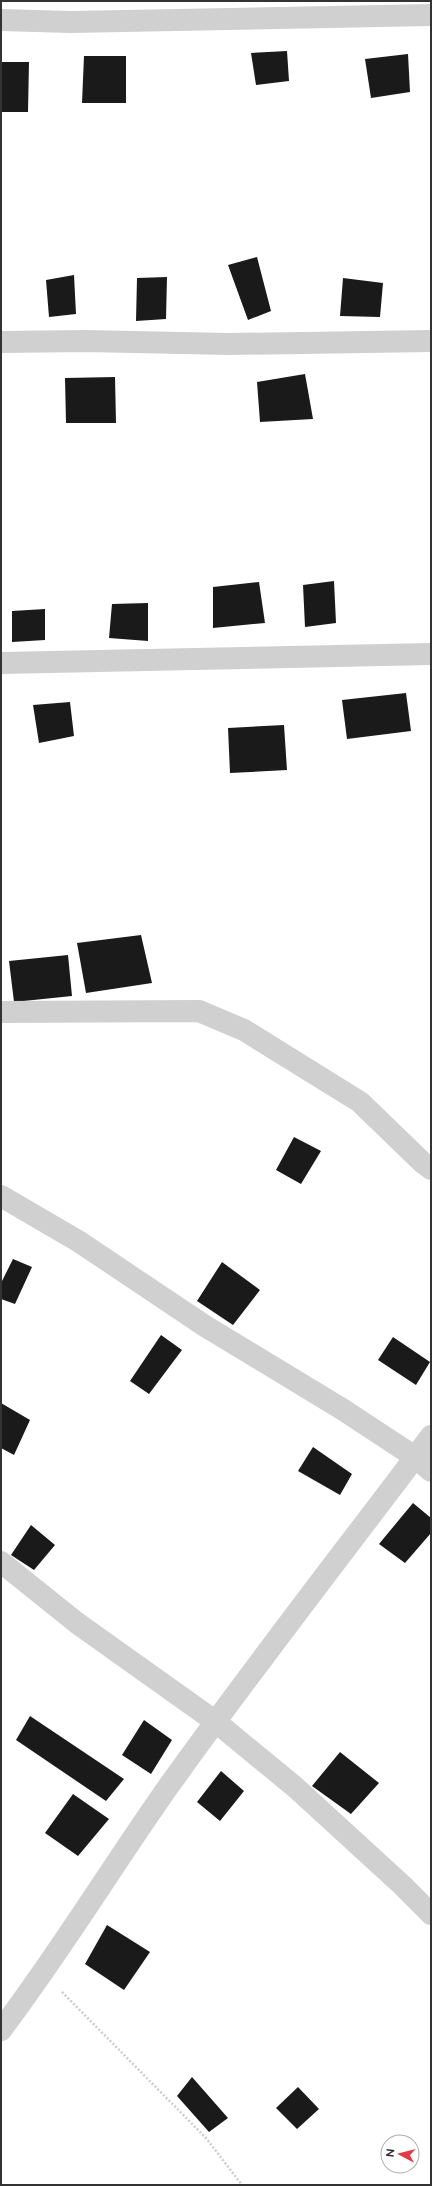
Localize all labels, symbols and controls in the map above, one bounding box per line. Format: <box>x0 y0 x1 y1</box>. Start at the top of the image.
north arrow <box>380 2134 420 2174</box>
text: N <box>384 2148 398 2158</box>

